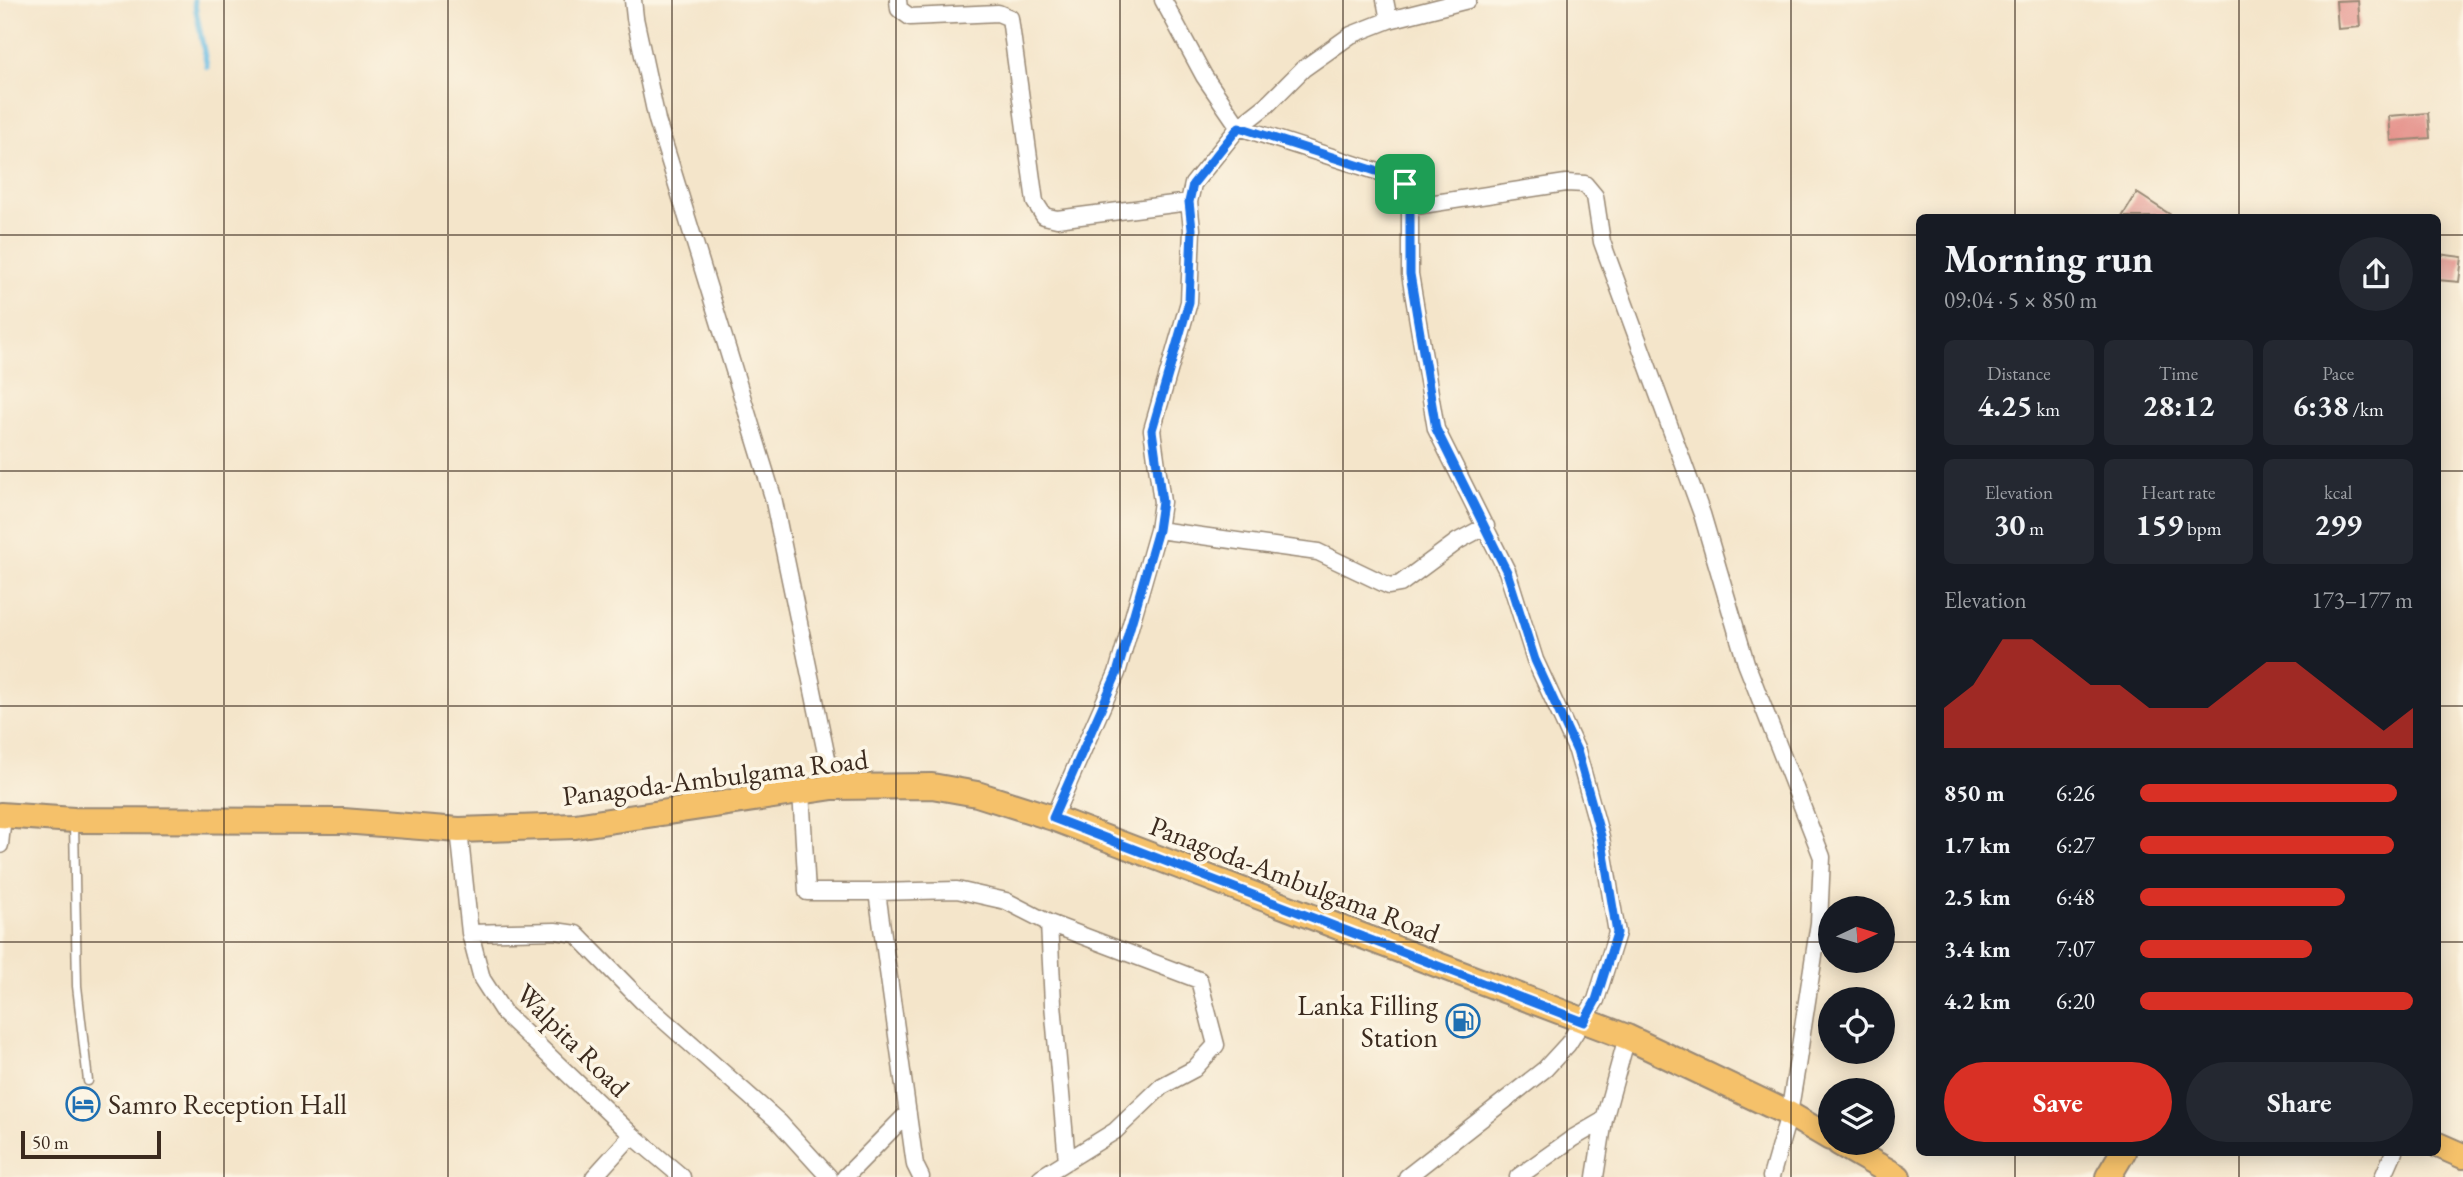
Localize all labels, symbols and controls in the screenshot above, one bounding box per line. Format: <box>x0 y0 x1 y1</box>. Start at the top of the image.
pin <box>1375 154 1435 214</box>
icon: arrive <box>1386 165 1424 203</box>
text: Morning run <box>1944 234 2153 283</box>
button: share <box>2339 237 2413 311</box>
text: 09:04 · 5 × 850 m <box>1944 285 2097 315</box>
text: Distance <box>1987 361 2051 386</box>
text: Time <box>2159 361 2198 386</box>
text: Pace <box>2322 361 2354 386</box>
text: 4.25 <box>1978 386 2033 425</box>
text: 28:12 <box>2143 386 2214 425</box>
text: 6:38 <box>2293 386 2349 425</box>
text: km <box>2033 397 2060 422</box>
text: /km <box>2349 397 2384 422</box>
text: Elevation <box>1985 480 2053 505</box>
text: Heart rate <box>2142 480 2215 505</box>
text: kcal <box>2324 480 2352 505</box>
text: 30 <box>1994 505 2025 544</box>
text: 159 <box>2136 505 2183 544</box>
text: 299 <box>2314 505 2362 544</box>
text: m <box>2025 516 2044 541</box>
text: bpm <box>2183 516 2221 541</box>
text: Elevation <box>1944 585 2027 615</box>
text: 173–177 m <box>2312 585 2413 615</box>
street label: Panagoda-Ambulgama Road <box>560 740 871 814</box>
text: 850 m <box>1944 778 2005 808</box>
text: 6:26 <box>2056 778 2095 808</box>
street label: Panagoda-Ambulgama Road <box>1145 807 1446 951</box>
text: 1.7 km <box>1944 830 2011 860</box>
text: 6:27 <box>2056 830 2095 860</box>
text: 2.5 km <box>1944 882 2011 912</box>
text: 6:48 <box>2056 882 2095 912</box>
north arrow <box>1818 896 1895 973</box>
map controls <box>1818 896 1895 1155</box>
text: 3.4 km <box>1944 934 2011 964</box>
text: 7:07 <box>2056 934 2095 964</box>
street label: Walpita Road <box>509 976 638 1105</box>
text: 4.2 km <box>1944 986 2011 1016</box>
text: 6:20 <box>2056 986 2095 1016</box>
place label: Lanka Filling Station <box>1297 987 1439 1055</box>
button: locate <box>1818 987 1895 1064</box>
fuel station icon: Lanka Filling Station <box>1444 1002 1482 1040</box>
button: Save <box>1944 1062 2172 1142</box>
button: Share <box>2186 1062 2413 1142</box>
button: layers <box>1818 1078 1895 1155</box>
hotel icon: Samro Reception Hall <box>64 1085 102 1123</box>
place label: Samro Reception Hall <box>108 1086 347 1122</box>
scale bar <box>21 1128 161 1160</box>
text: 50 m <box>32 1130 69 1155</box>

